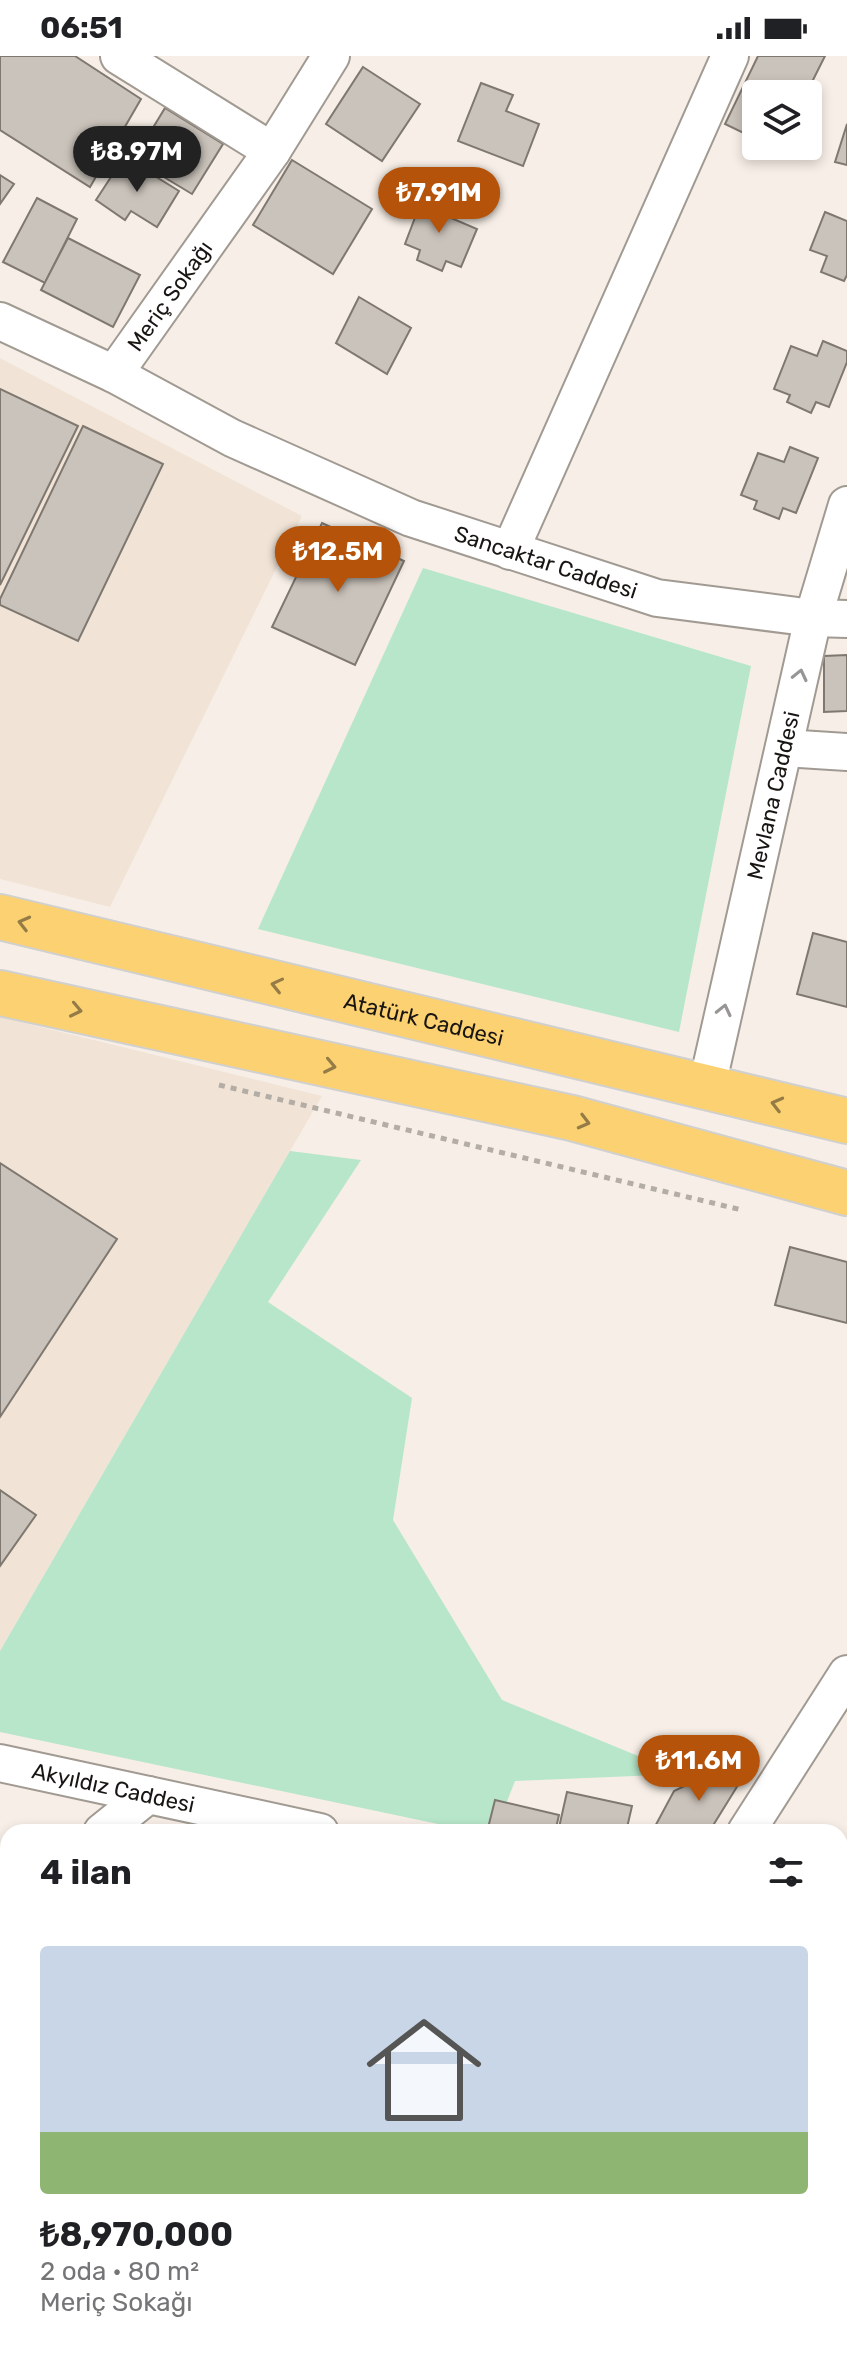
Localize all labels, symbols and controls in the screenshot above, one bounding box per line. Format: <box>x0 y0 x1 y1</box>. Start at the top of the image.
text: 06:51 <box>40 10 123 46</box>
map controls <box>742 80 822 160</box>
button: layers <box>742 80 822 160</box>
pin: ₺8.97M <box>72 126 202 194</box>
text: ₺8.97M <box>91 136 183 167</box>
pin: ₺7.91M <box>374 167 504 235</box>
text: ₺7.91M <box>396 177 482 208</box>
street label: Meriç Sokağı <box>121 235 218 356</box>
street label: Sancaktar Caddesi <box>451 520 641 604</box>
pin: ₺12.5M <box>273 526 403 594</box>
text: ₺12.5M <box>293 536 383 567</box>
one-way arrow <box>791 668 808 682</box>
street label: Mevlana Caddesi <box>741 709 805 882</box>
one-way arrow <box>18 915 32 932</box>
one-way arrow <box>270 977 284 994</box>
street label: Atatürk Caddesi <box>341 987 507 1051</box>
one-way arrow <box>69 1001 83 1018</box>
one-way arrow <box>715 1004 732 1017</box>
one-way arrow <box>323 1057 337 1074</box>
one-way arrow <box>771 1096 784 1113</box>
one-way arrow <box>577 1112 591 1129</box>
pin: ₺11.6M <box>634 1735 764 1803</box>
text: ₺11.6M <box>656 1745 742 1776</box>
street label: Akyıldız Caddesi <box>29 1757 197 1818</box>
icon: filters <box>764 1850 808 1894</box>
text: 4 ilan <box>40 1852 132 1893</box>
icon: home <box>352 1998 496 2142</box>
text: ₺8,970,000 <box>40 2214 233 2255</box>
text: 2 oda · 80 m² <box>40 2256 199 2287</box>
text: Meriç Sokağı <box>40 2287 193 2318</box>

